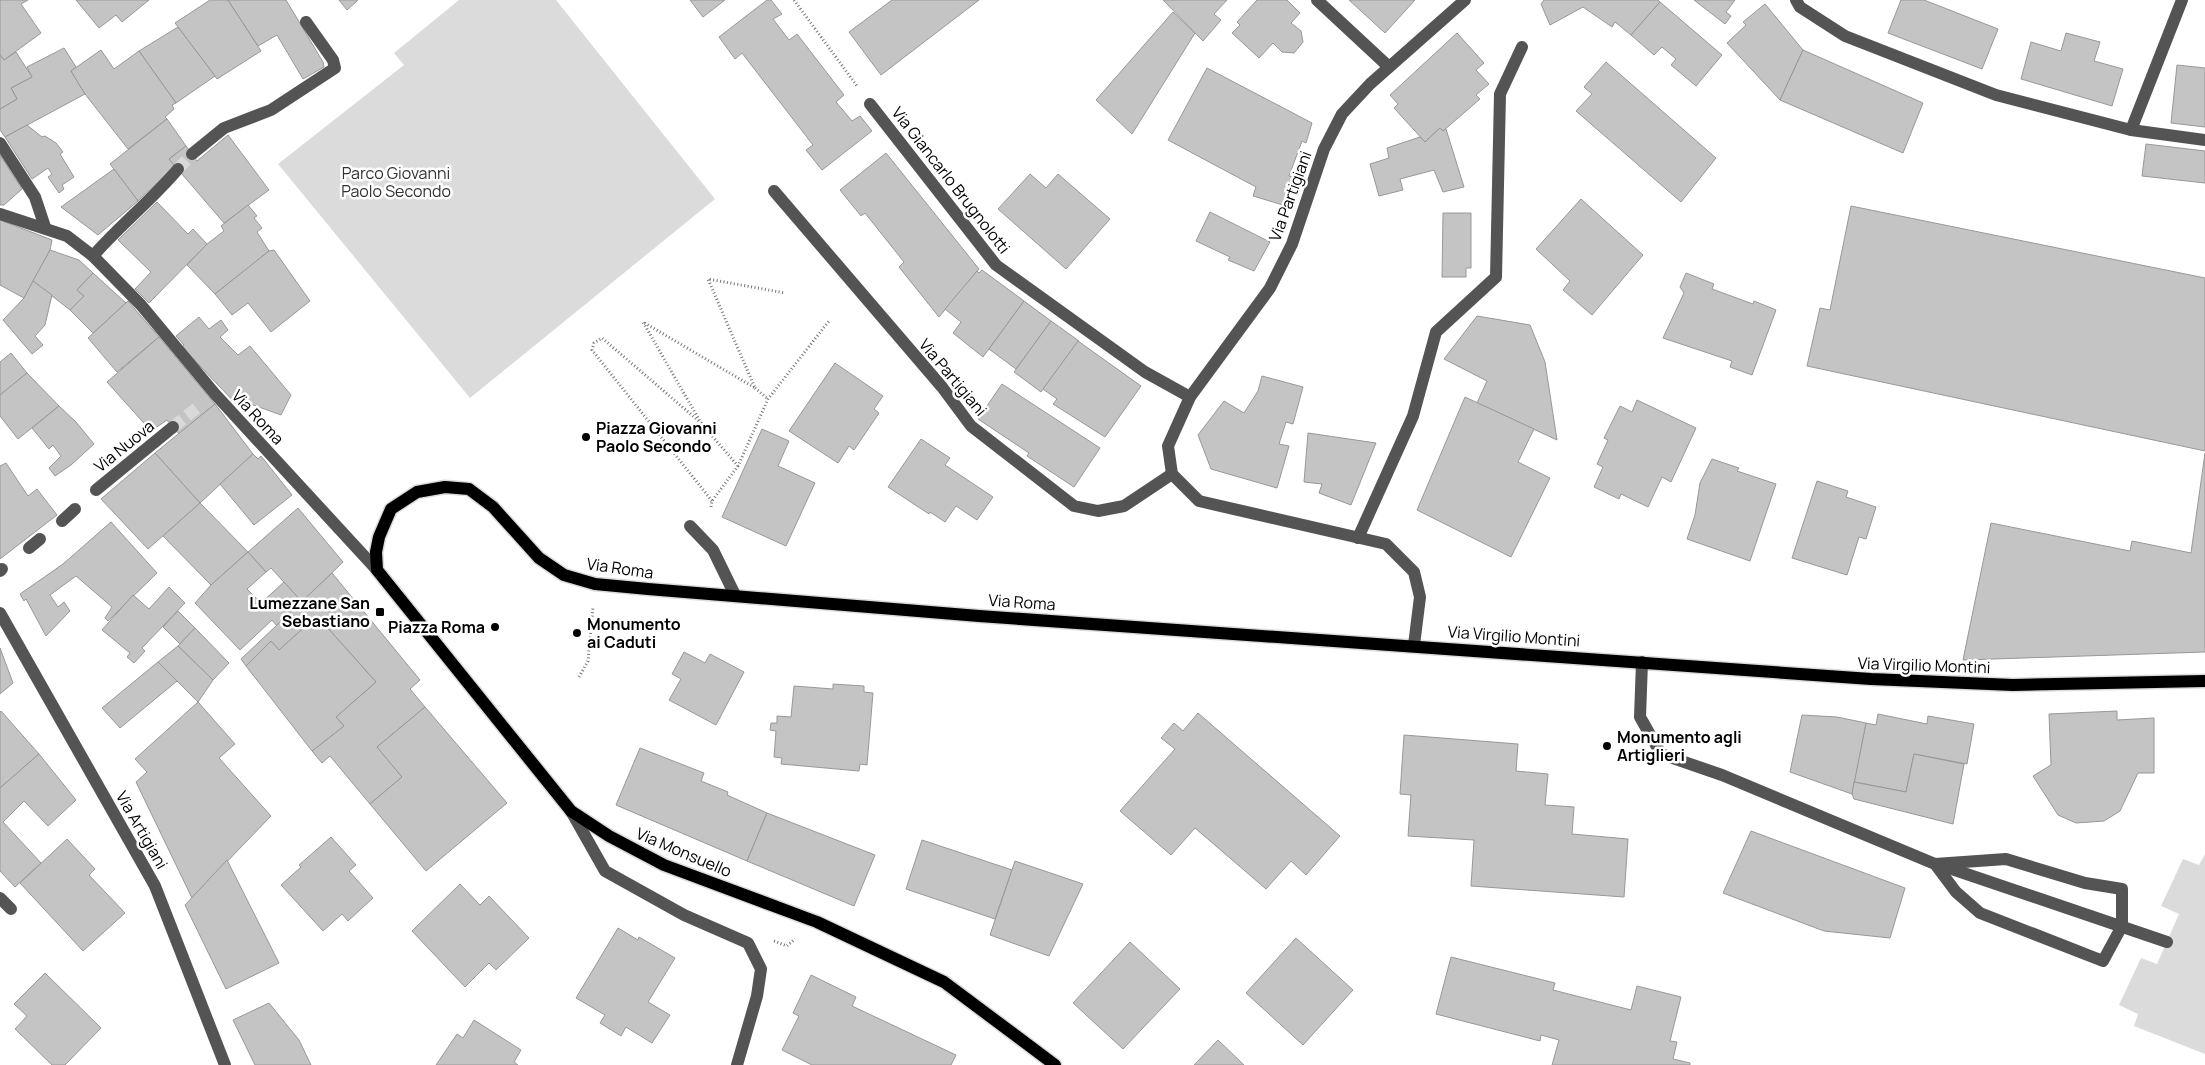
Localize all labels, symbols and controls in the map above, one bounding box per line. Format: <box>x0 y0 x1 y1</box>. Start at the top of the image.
street label: Via Giancarlo Brugnolotti <box>887 102 1015 258</box>
street label: Via Partigiani <box>1263 148 1317 244</box>
park label: Parco Giovanni Paolo Secondo <box>341 162 451 202</box>
street label: Via Partigiani <box>914 334 992 420</box>
street label: Via Roma <box>227 385 289 449</box>
street label: Via Nuova <box>89 415 159 477</box>
place label: Piazza Giovanni Paolo Secondo <box>596 417 717 457</box>
marker: Piazza Giovanni Paolo Secondo <box>580 431 592 443</box>
street label: Via Roma <box>585 552 655 584</box>
street label: Via Roma <box>988 589 1056 615</box>
place label: Lumezzane San Sebastiano <box>249 592 370 632</box>
marker: Lumezzane San Sebastiano <box>374 606 386 618</box>
place label: Monumento ai Caduti <box>587 613 681 653</box>
place label: Piazza Roma <box>388 616 485 638</box>
street label: Via Virgilio Montini <box>1447 620 1581 652</box>
marker: Piazza Roma <box>489 621 501 633</box>
marker: Monumento ai Caduti <box>571 627 583 639</box>
street label: Via Virgilio Montini <box>1857 652 1991 678</box>
place label: Monumento agli Artiglieri <box>1617 726 1742 766</box>
marker: Monumento agli Artiglieri <box>1601 740 1613 752</box>
street label: Via Artigiani <box>111 787 173 873</box>
street label: Via Monsuello <box>633 822 735 882</box>

